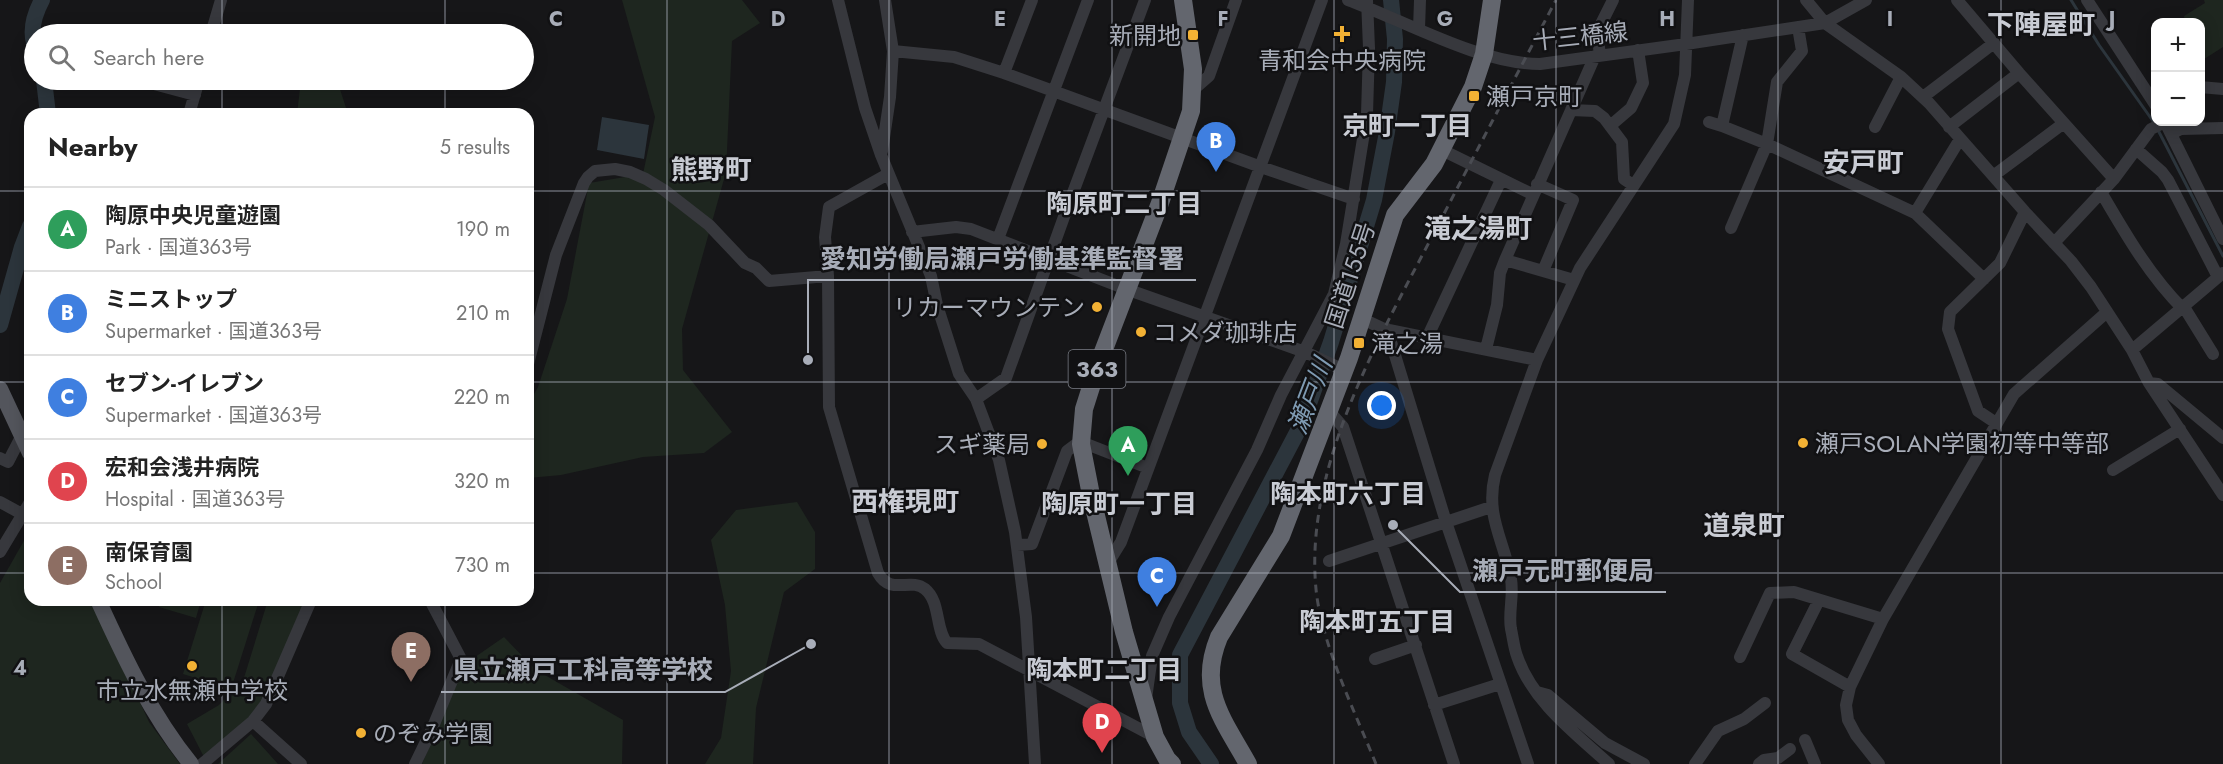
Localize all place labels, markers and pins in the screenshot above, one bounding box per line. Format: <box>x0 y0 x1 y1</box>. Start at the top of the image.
place label: 新開地 <box>1109 18 1181 53</box>
marker: 青和会中央病院 <box>1333 25 1351 43</box>
marker: 新開地 <box>1186 28 1200 42</box>
place label: 青和会中央病院 <box>1258 43 1426 78</box>
place label: 瀬戸京町 <box>1486 79 1582 114</box>
marker: 瀬戸京町 <box>1467 89 1481 103</box>
pin: B <box>1196 122 1236 172</box>
callout: 愛知労働局瀬戸労働基準監督署 <box>808 236 1196 280</box>
place label: リカーマウンテン <box>893 290 1085 325</box>
marker: リカーマウンテン <box>1090 300 1104 314</box>
place label: コメダ珈琲店 <box>1153 315 1297 350</box>
marker: コメダ珈琲店 <box>1134 325 1148 339</box>
place label: 滝之湯 <box>1371 326 1443 361</box>
marker: 滝之湯 <box>1352 336 1366 350</box>
pin: A <box>1108 426 1148 476</box>
place label: 瀬戸SOLAN学園初等中等部 <box>1815 426 2109 461</box>
place label: スギ薬局 <box>934 427 1030 462</box>
marker: 瀬戸SOLAN学園初等中等部 <box>1796 436 1810 450</box>
marker: スギ薬局 <box>1035 437 1049 451</box>
callout: 瀬戸元町郵便局 <box>1460 548 1666 592</box>
pin: C <box>1138 558 1176 607</box>
pin: E <box>392 632 430 682</box>
callout: 県立瀬戸工科高等学校 <box>441 648 725 692</box>
marker: 市立水無瀬中学校 <box>185 659 199 673</box>
place label: 市立水無瀬中学校 <box>96 673 288 708</box>
pin: D <box>1082 704 1122 753</box>
place label: のぞみ学園 <box>373 716 493 751</box>
marker: のぞみ学園 <box>354 726 368 740</box>

